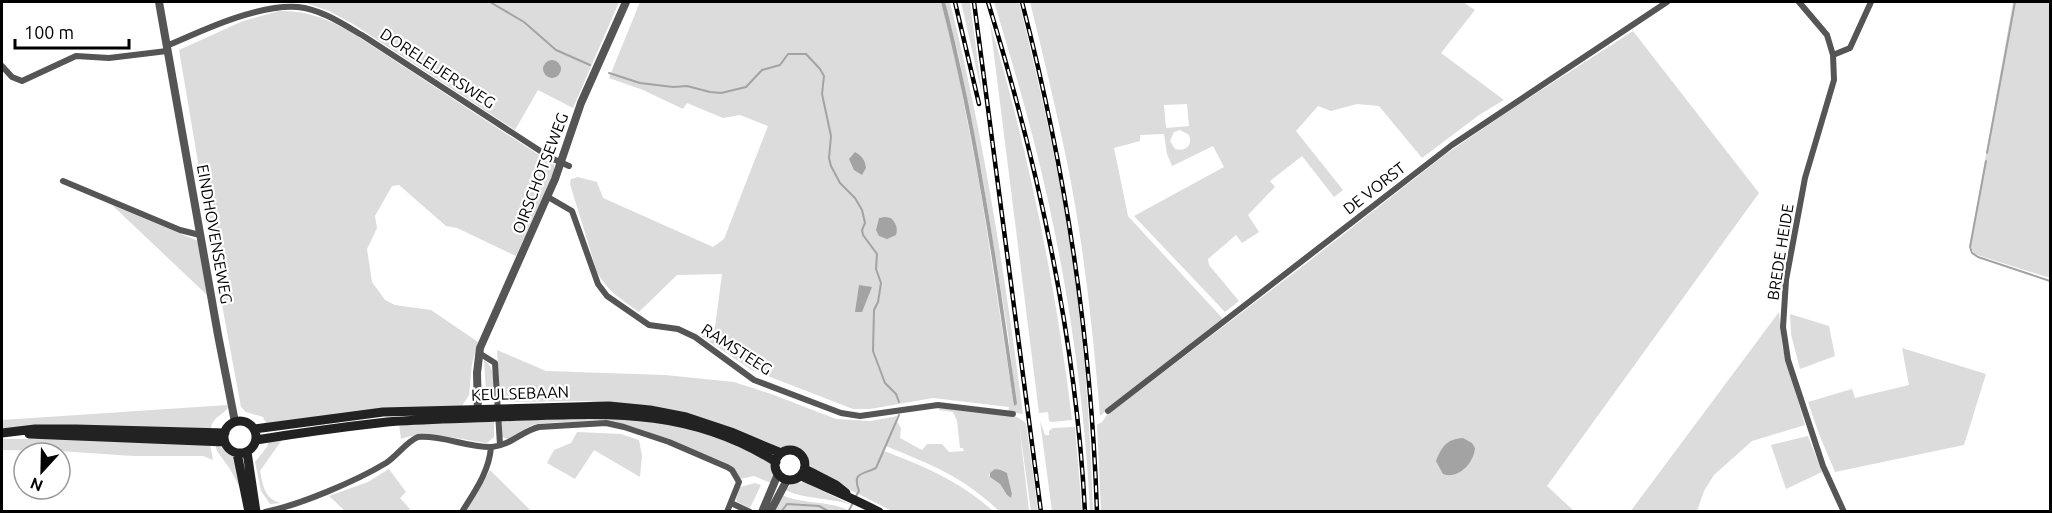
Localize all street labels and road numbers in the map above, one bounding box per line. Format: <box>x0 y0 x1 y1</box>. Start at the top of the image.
street label: DORELEIJERSWEG <box>377 24 499 112</box>
street label: OIRSCHOTSEWEG <box>509 110 571 236</box>
street label: DE VORST <box>1339 158 1409 218</box>
street label: EINDHOVENSEWEG <box>194 163 236 305</box>
street label: BREDE HEIDE <box>1763 202 1797 302</box>
street label: RAMSTEEG <box>698 320 776 378</box>
street label: KEULSEBAAN <box>471 382 569 404</box>

